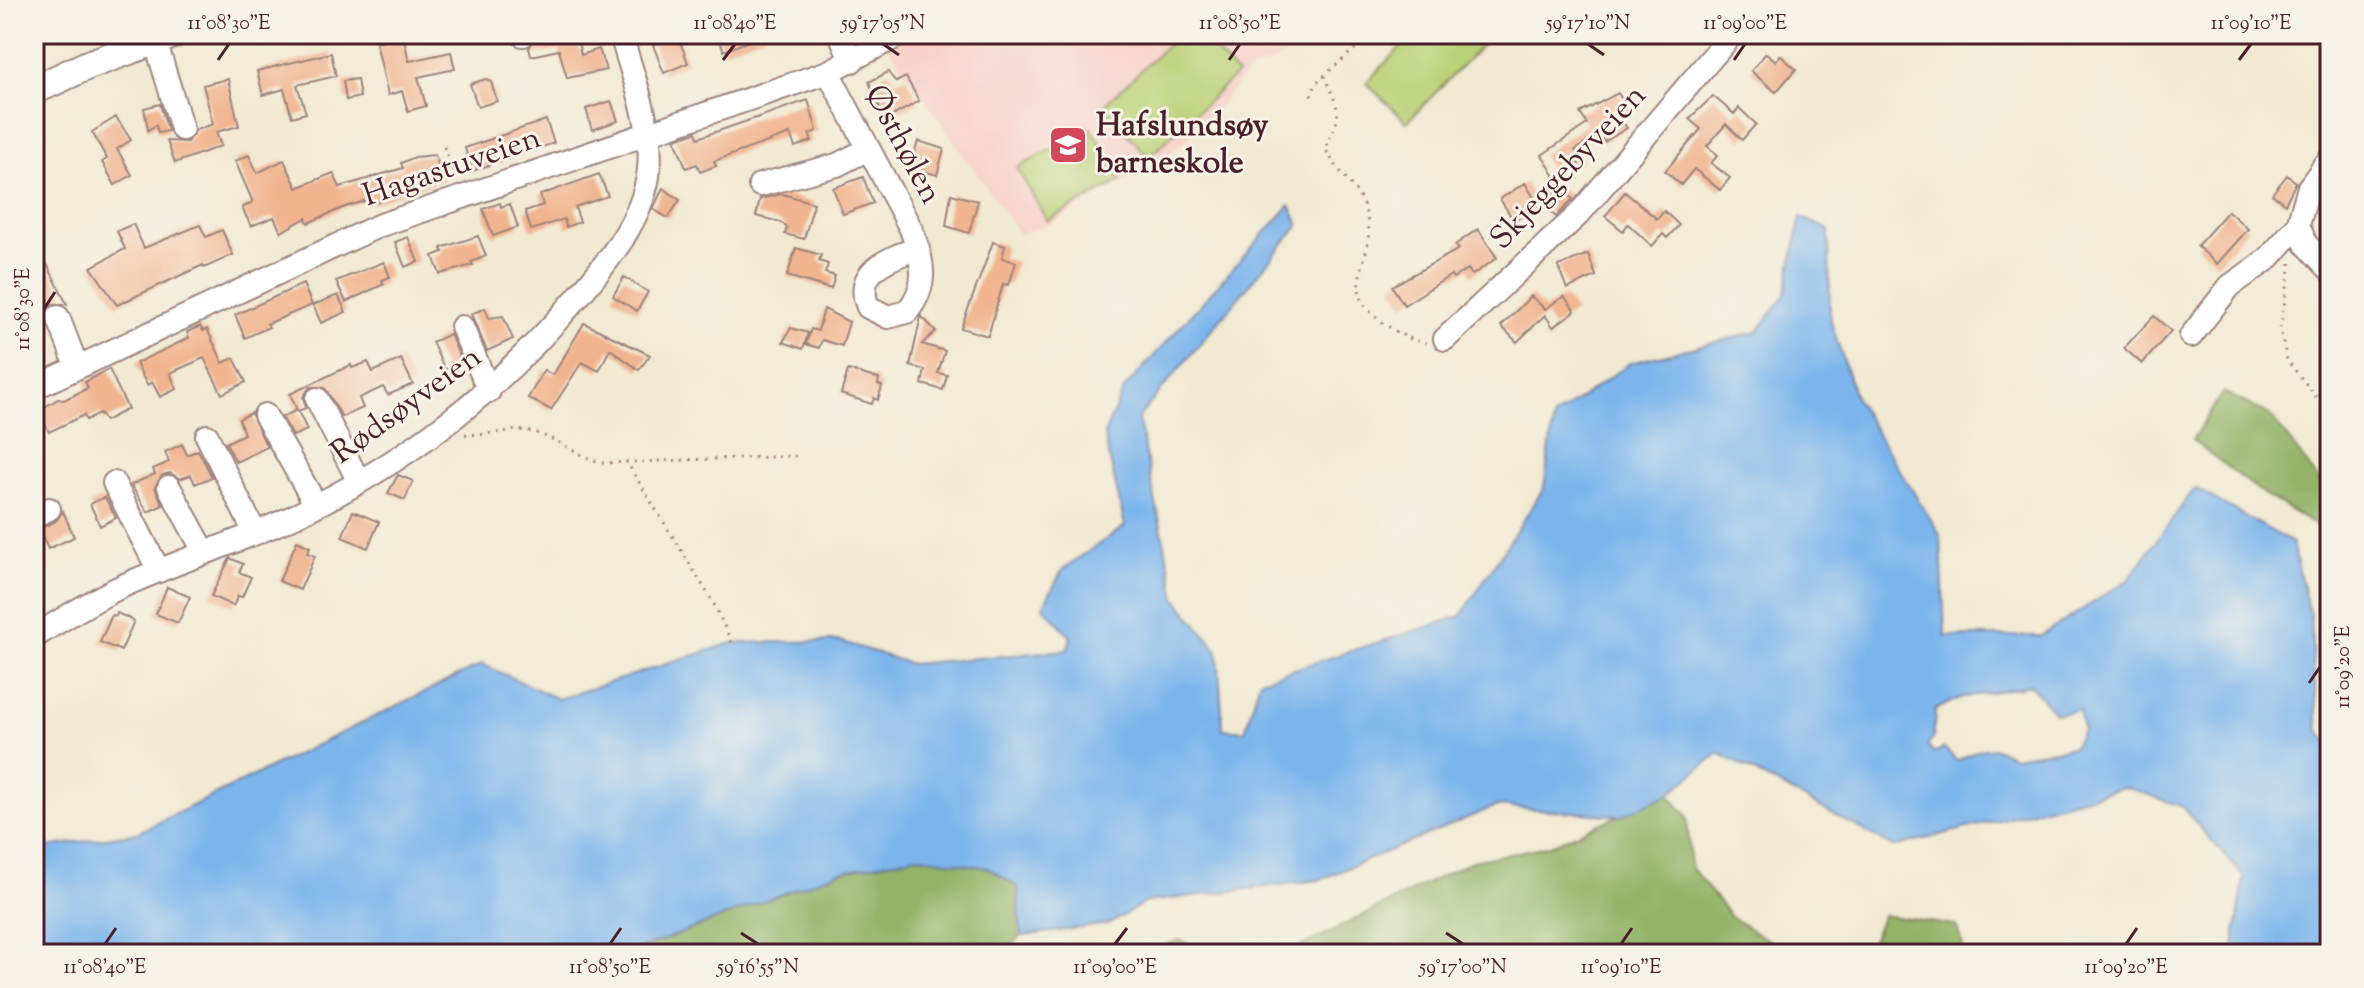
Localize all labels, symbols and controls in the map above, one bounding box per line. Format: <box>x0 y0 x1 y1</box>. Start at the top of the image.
text: 11°08'30"E <box>188 10 270 39</box>
text: 11°08'40"E <box>694 10 776 39</box>
text: 59°17'05"N <box>840 10 925 39</box>
text: 11°08'50"E <box>1199 10 1281 39</box>
text: 59°17'10"N <box>1545 10 1630 39</box>
text: 11°09'00"E <box>1703 10 1787 39</box>
text: 11°09'10"E <box>2211 10 2291 39</box>
street label: Skjeggebyveien <box>1480 75 1658 261</box>
street label: Østhølen <box>851 77 953 213</box>
place label: Hafslundsøy barneskole <box>1095 104 1269 187</box>
street label: Hagastuveien <box>357 116 547 220</box>
school or university icon: Hafslundsøy barneskole <box>1047 124 1089 166</box>
text: 11°08'30"E <box>10 268 39 350</box>
street label: Rødsøyveien <box>322 336 492 476</box>
text: 11°09'20"E <box>2330 625 2359 709</box>
text: 11°08'40"E <box>64 954 146 983</box>
text: 11°08'50"E <box>569 954 651 983</box>
text: 59°16'55"N <box>716 954 799 983</box>
text: 11°09'00"E <box>1073 954 1157 983</box>
text: 59°17'00"N <box>1418 954 1507 983</box>
text: 11°09'10"E <box>1581 954 1661 983</box>
text: 11°09'20"E <box>2084 954 2168 983</box>

